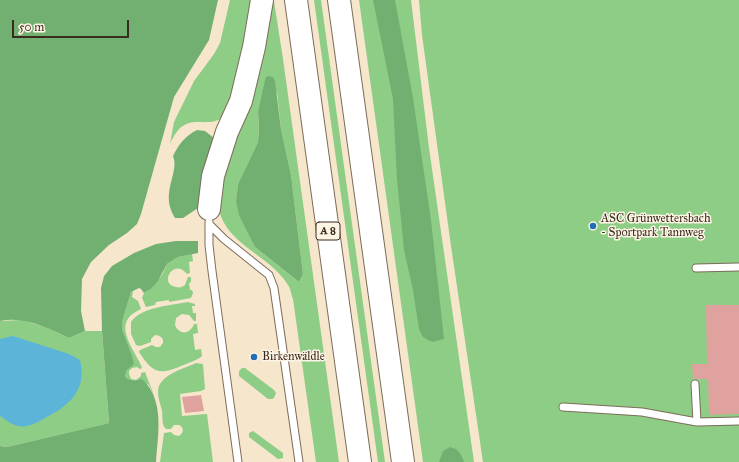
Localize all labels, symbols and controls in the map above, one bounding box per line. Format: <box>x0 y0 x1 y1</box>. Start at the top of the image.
scale bar <box>14 12 131 38</box>
text: 50 m <box>19 20 44 34</box>
place label: ASC Grünwettersbach - Sportpark Tannweg <box>601 212 711 240</box>
marker: ASC Grünwettersbach - Sportpark Tannweg <box>588 221 598 231</box>
road number: A 8 <box>316 222 340 240</box>
place label: Birkenwäldle <box>262 350 325 364</box>
marker: Birkenwäldle <box>249 352 259 362</box>

